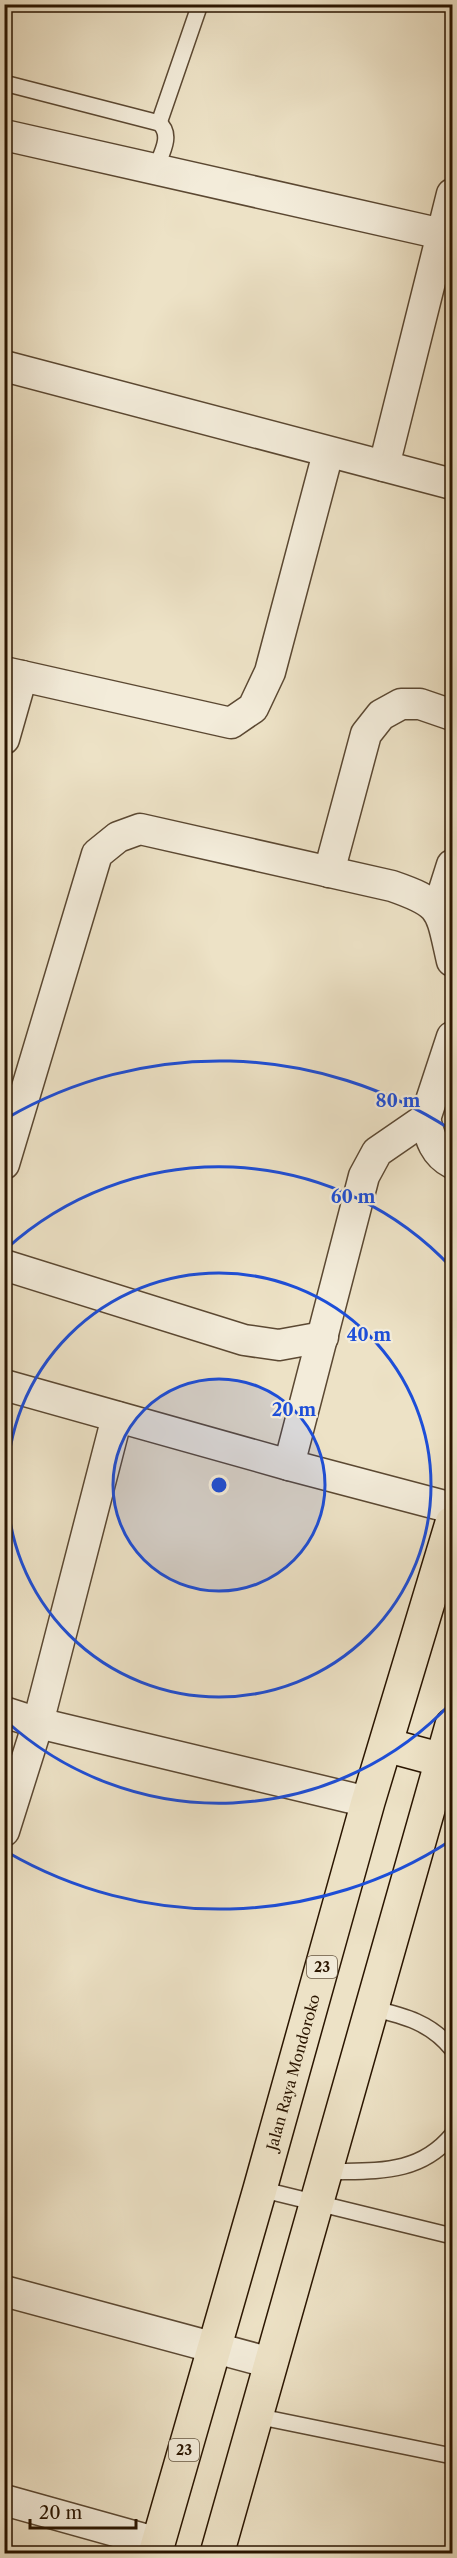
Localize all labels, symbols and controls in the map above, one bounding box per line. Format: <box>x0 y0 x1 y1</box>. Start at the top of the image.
text: 80 m <box>375 1090 421 1112</box>
text: 60 m <box>331 1186 375 1208</box>
text: 40 m <box>347 1324 391 1346</box>
text: 20 m <box>272 1399 316 1421</box>
centre of rings <box>209 1475 229 1495</box>
road number: 23 <box>307 1956 337 1978</box>
street label: Jalan Raya Mondoroko <box>261 1992 323 2154</box>
road number: 23 <box>169 2439 199 2461</box>
scale bar <box>30 2492 136 2530</box>
text: 20 m <box>39 2502 83 2524</box>

